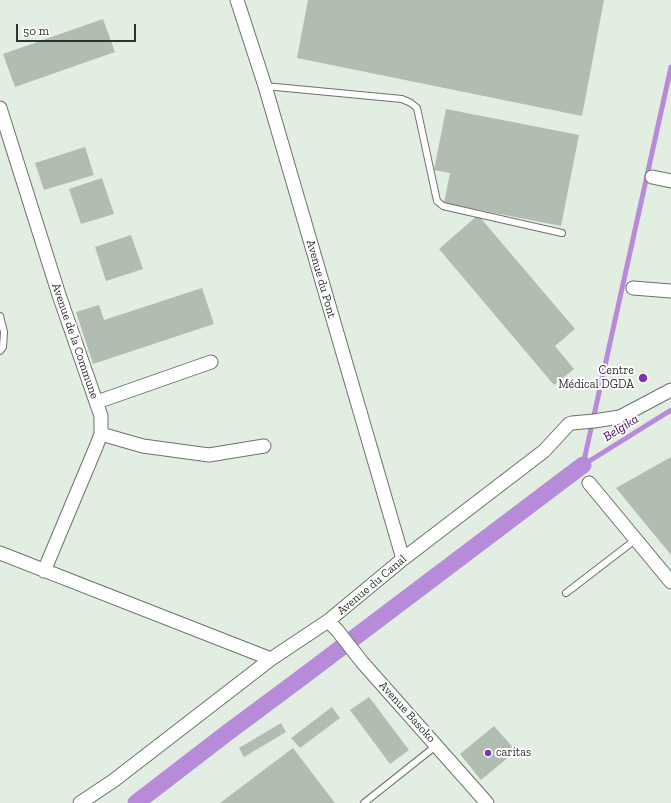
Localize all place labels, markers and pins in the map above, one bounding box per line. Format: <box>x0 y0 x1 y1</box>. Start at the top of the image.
place label: Centre Médical DGDA <box>558 364 634 392</box>
marker: Centre Médical DGDA <box>637 372 649 384</box>
place label: caritas <box>496 746 531 760</box>
marker: caritas <box>483 748 493 758</box>

